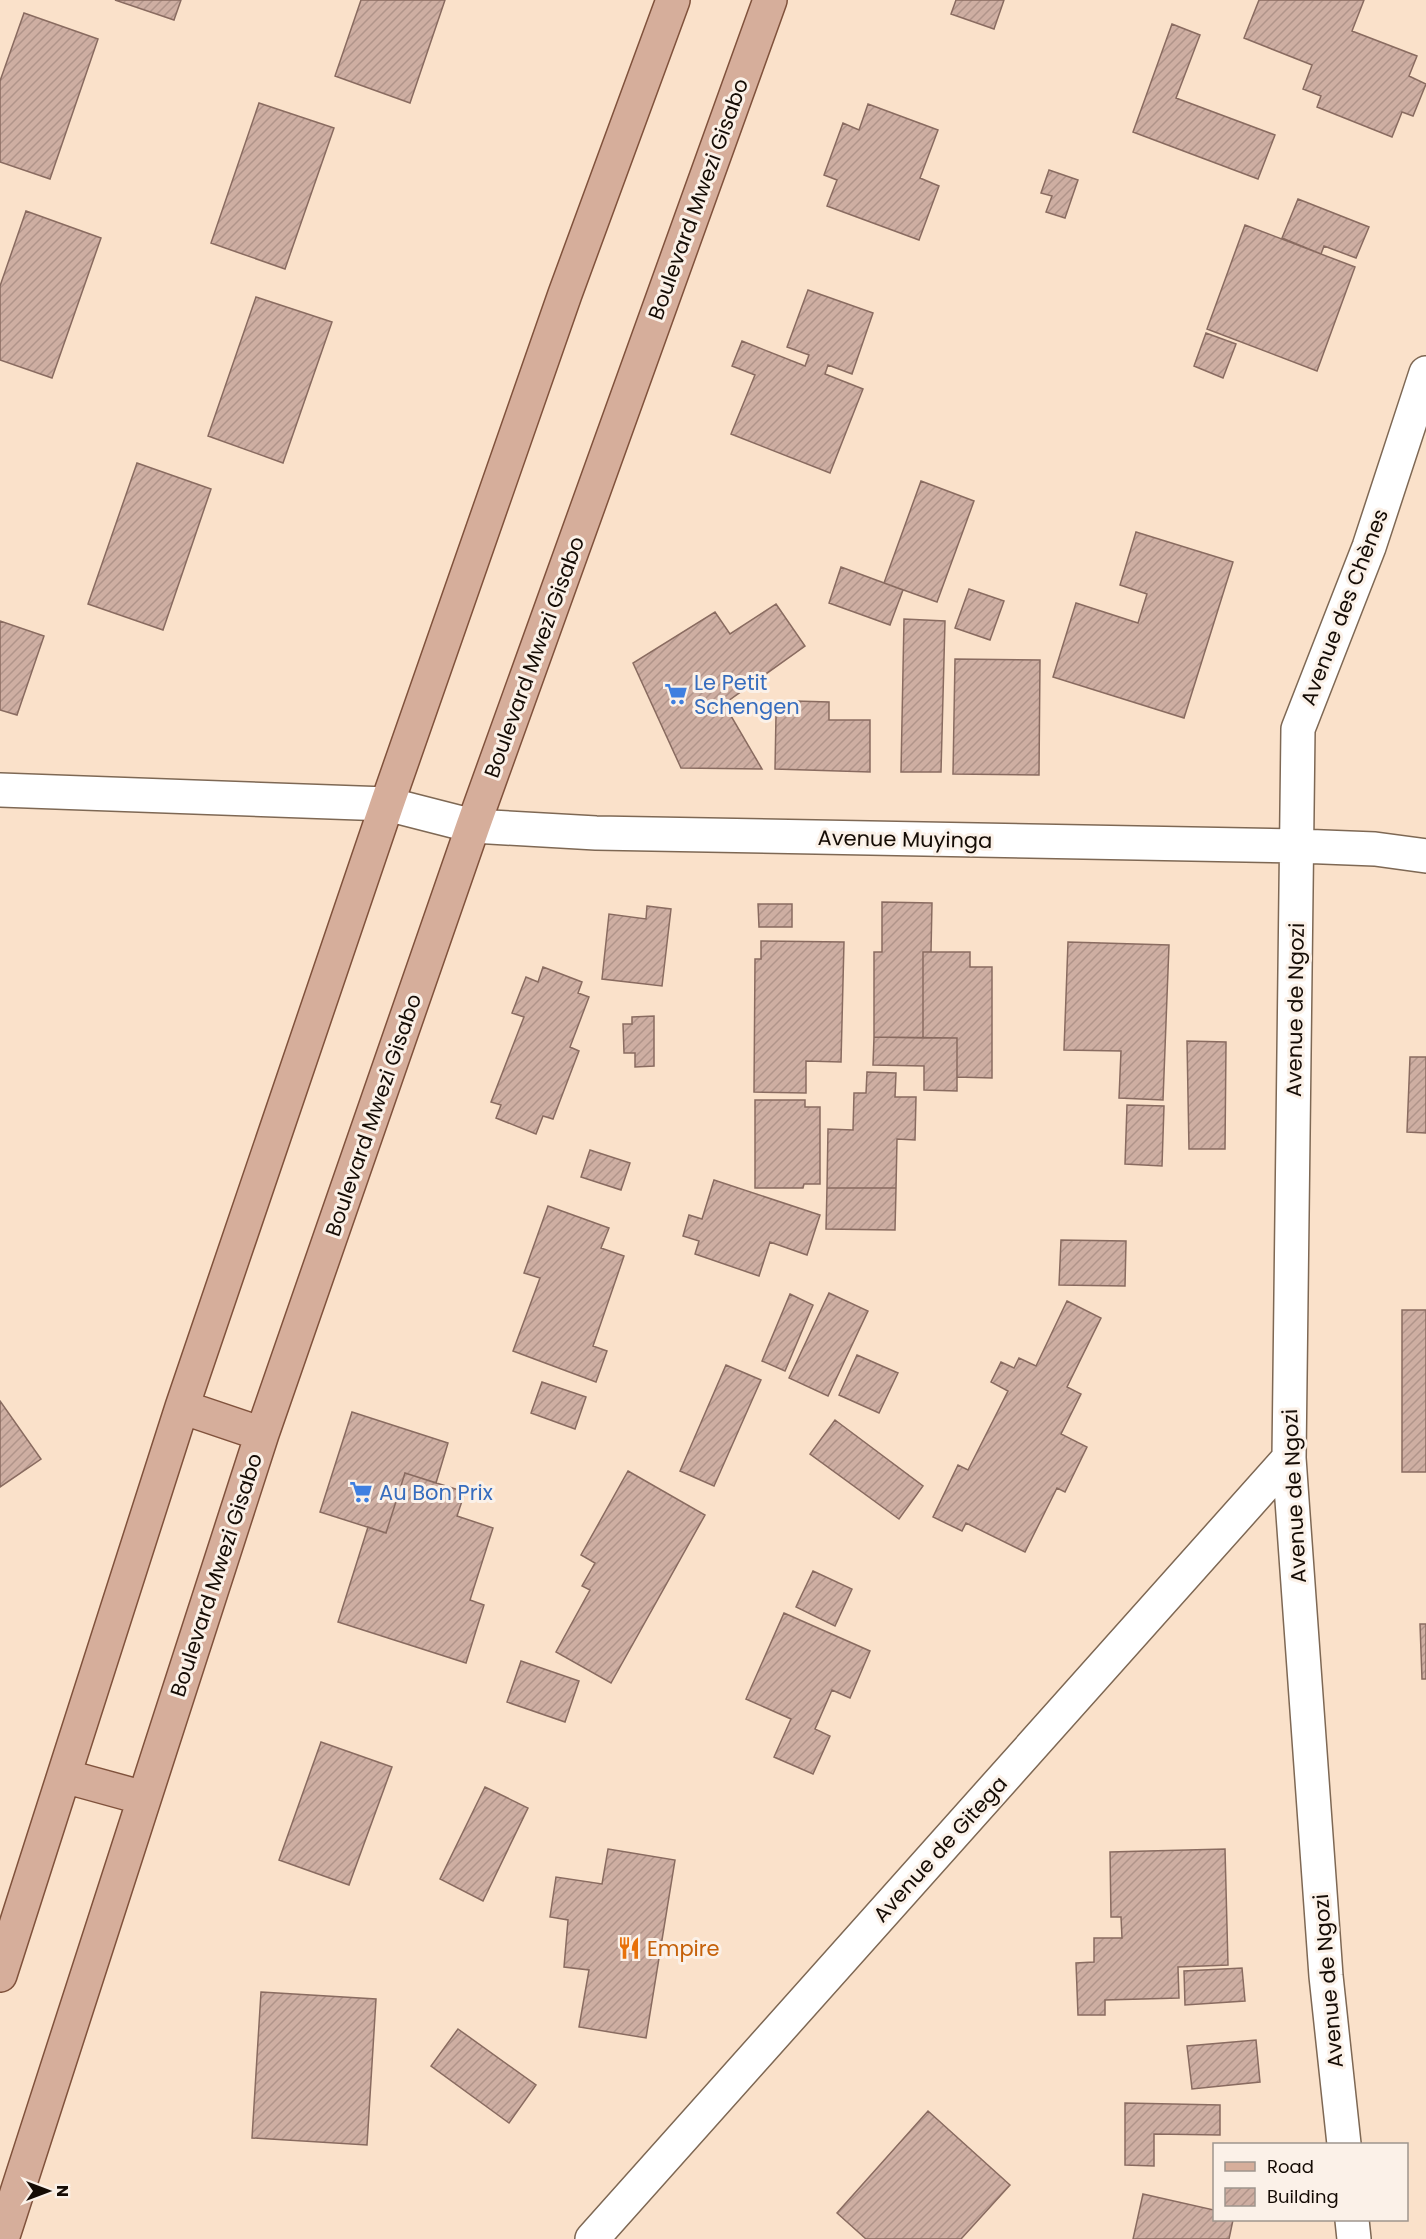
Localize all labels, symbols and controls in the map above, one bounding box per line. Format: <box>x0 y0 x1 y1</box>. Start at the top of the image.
street label: Boulevard Mwezi Gisabo <box>641 74 755 324</box>
street label: Avenue des Chènes <box>1293 505 1395 709</box>
street label: Boulevard Mwezi Gisabo <box>477 532 591 782</box>
place label: Le Petit Schengen <box>694 668 800 721</box>
supermarket icon: Le Petit Schengen <box>663 681 689 707</box>
street label: Avenue Muyinga <box>817 823 993 855</box>
street label: Avenue de Ngozi <box>1279 923 1311 1097</box>
street label: Boulevard Mwezi Gisabo <box>318 990 428 1240</box>
street label: Avenue de Ngozi <box>1275 1408 1313 1584</box>
street label: Boulevard Mwezi Gisabo <box>163 1449 269 1701</box>
place label: Au Bon Prix <box>379 1478 493 1507</box>
supermarket icon: Au Bon Prix <box>348 1479 374 1505</box>
street label: Avenue de Gitega <box>866 1769 1014 1929</box>
street label: Avenue de Ngozi <box>1306 1893 1350 2069</box>
place label: Empire <box>647 1934 720 1963</box>
restaurant icon: Empire <box>616 1935 642 1961</box>
legend <box>1213 2143 1408 2221</box>
text: Road <box>1267 2154 1314 2179</box>
north arrow <box>18 2161 78 2221</box>
text: Building <box>1267 2184 1339 2209</box>
text: N <box>51 2185 74 2197</box>

